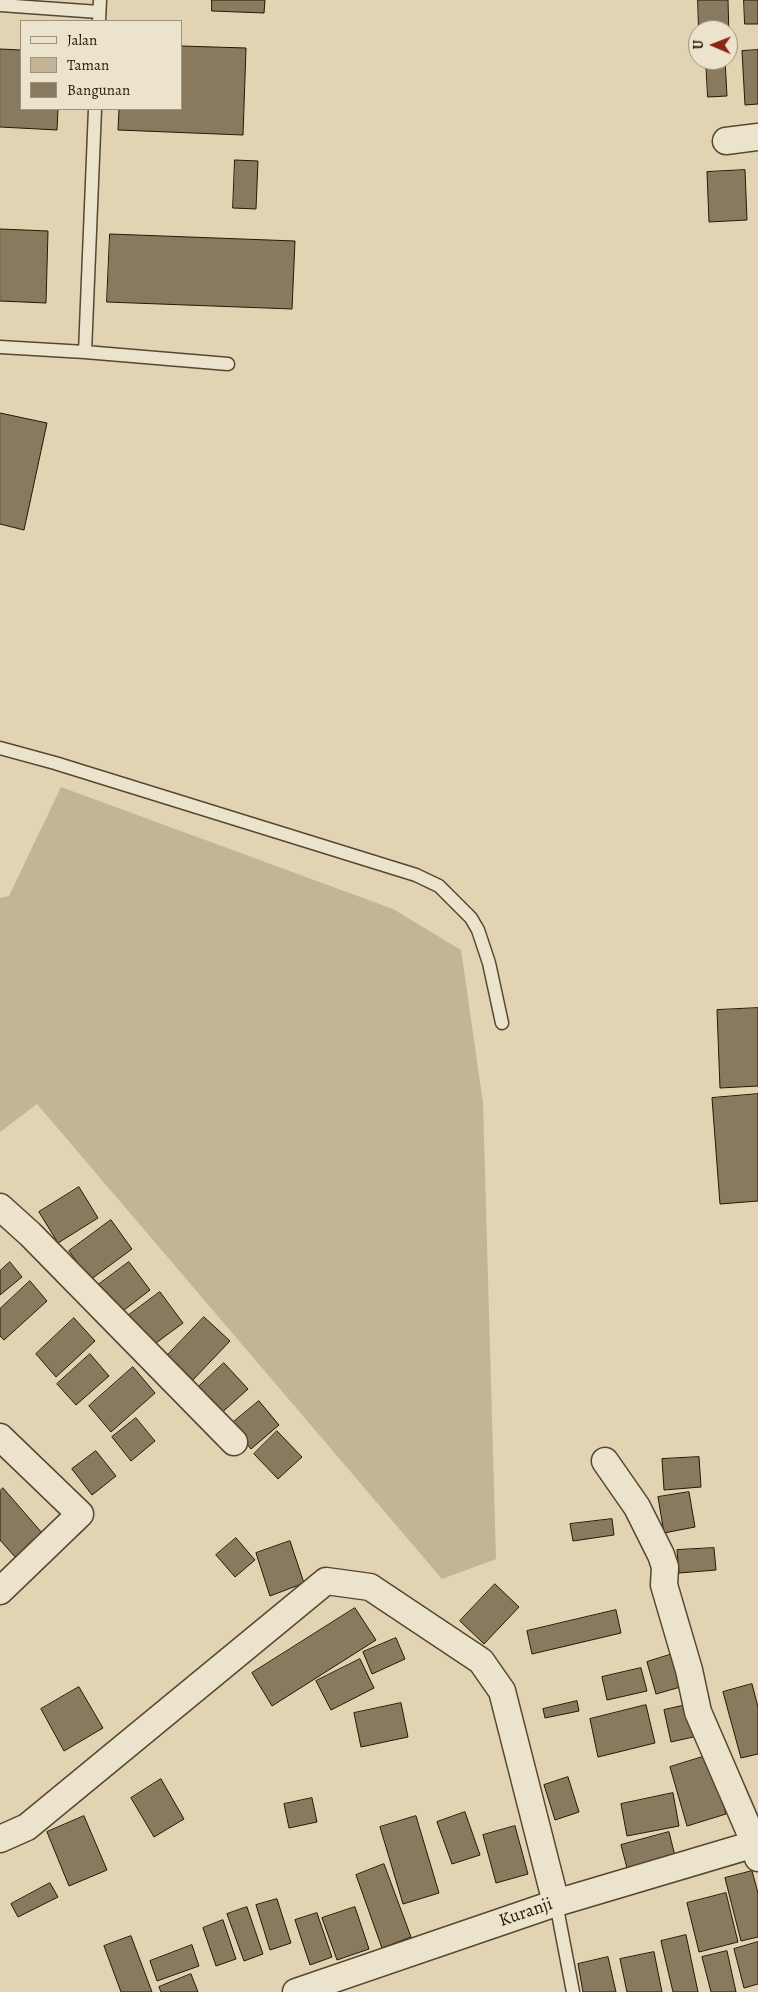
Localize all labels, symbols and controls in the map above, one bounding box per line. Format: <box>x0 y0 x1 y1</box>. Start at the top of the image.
legend <box>20 20 182 110</box>
north arrow <box>688 20 738 70</box>
text: Jalan <box>67 30 97 50</box>
text: U <box>689 40 708 50</box>
text: Taman <box>67 55 109 75</box>
text: Bangunan <box>67 80 130 100</box>
street label: Kuranji <box>496 1894 556 1932</box>

